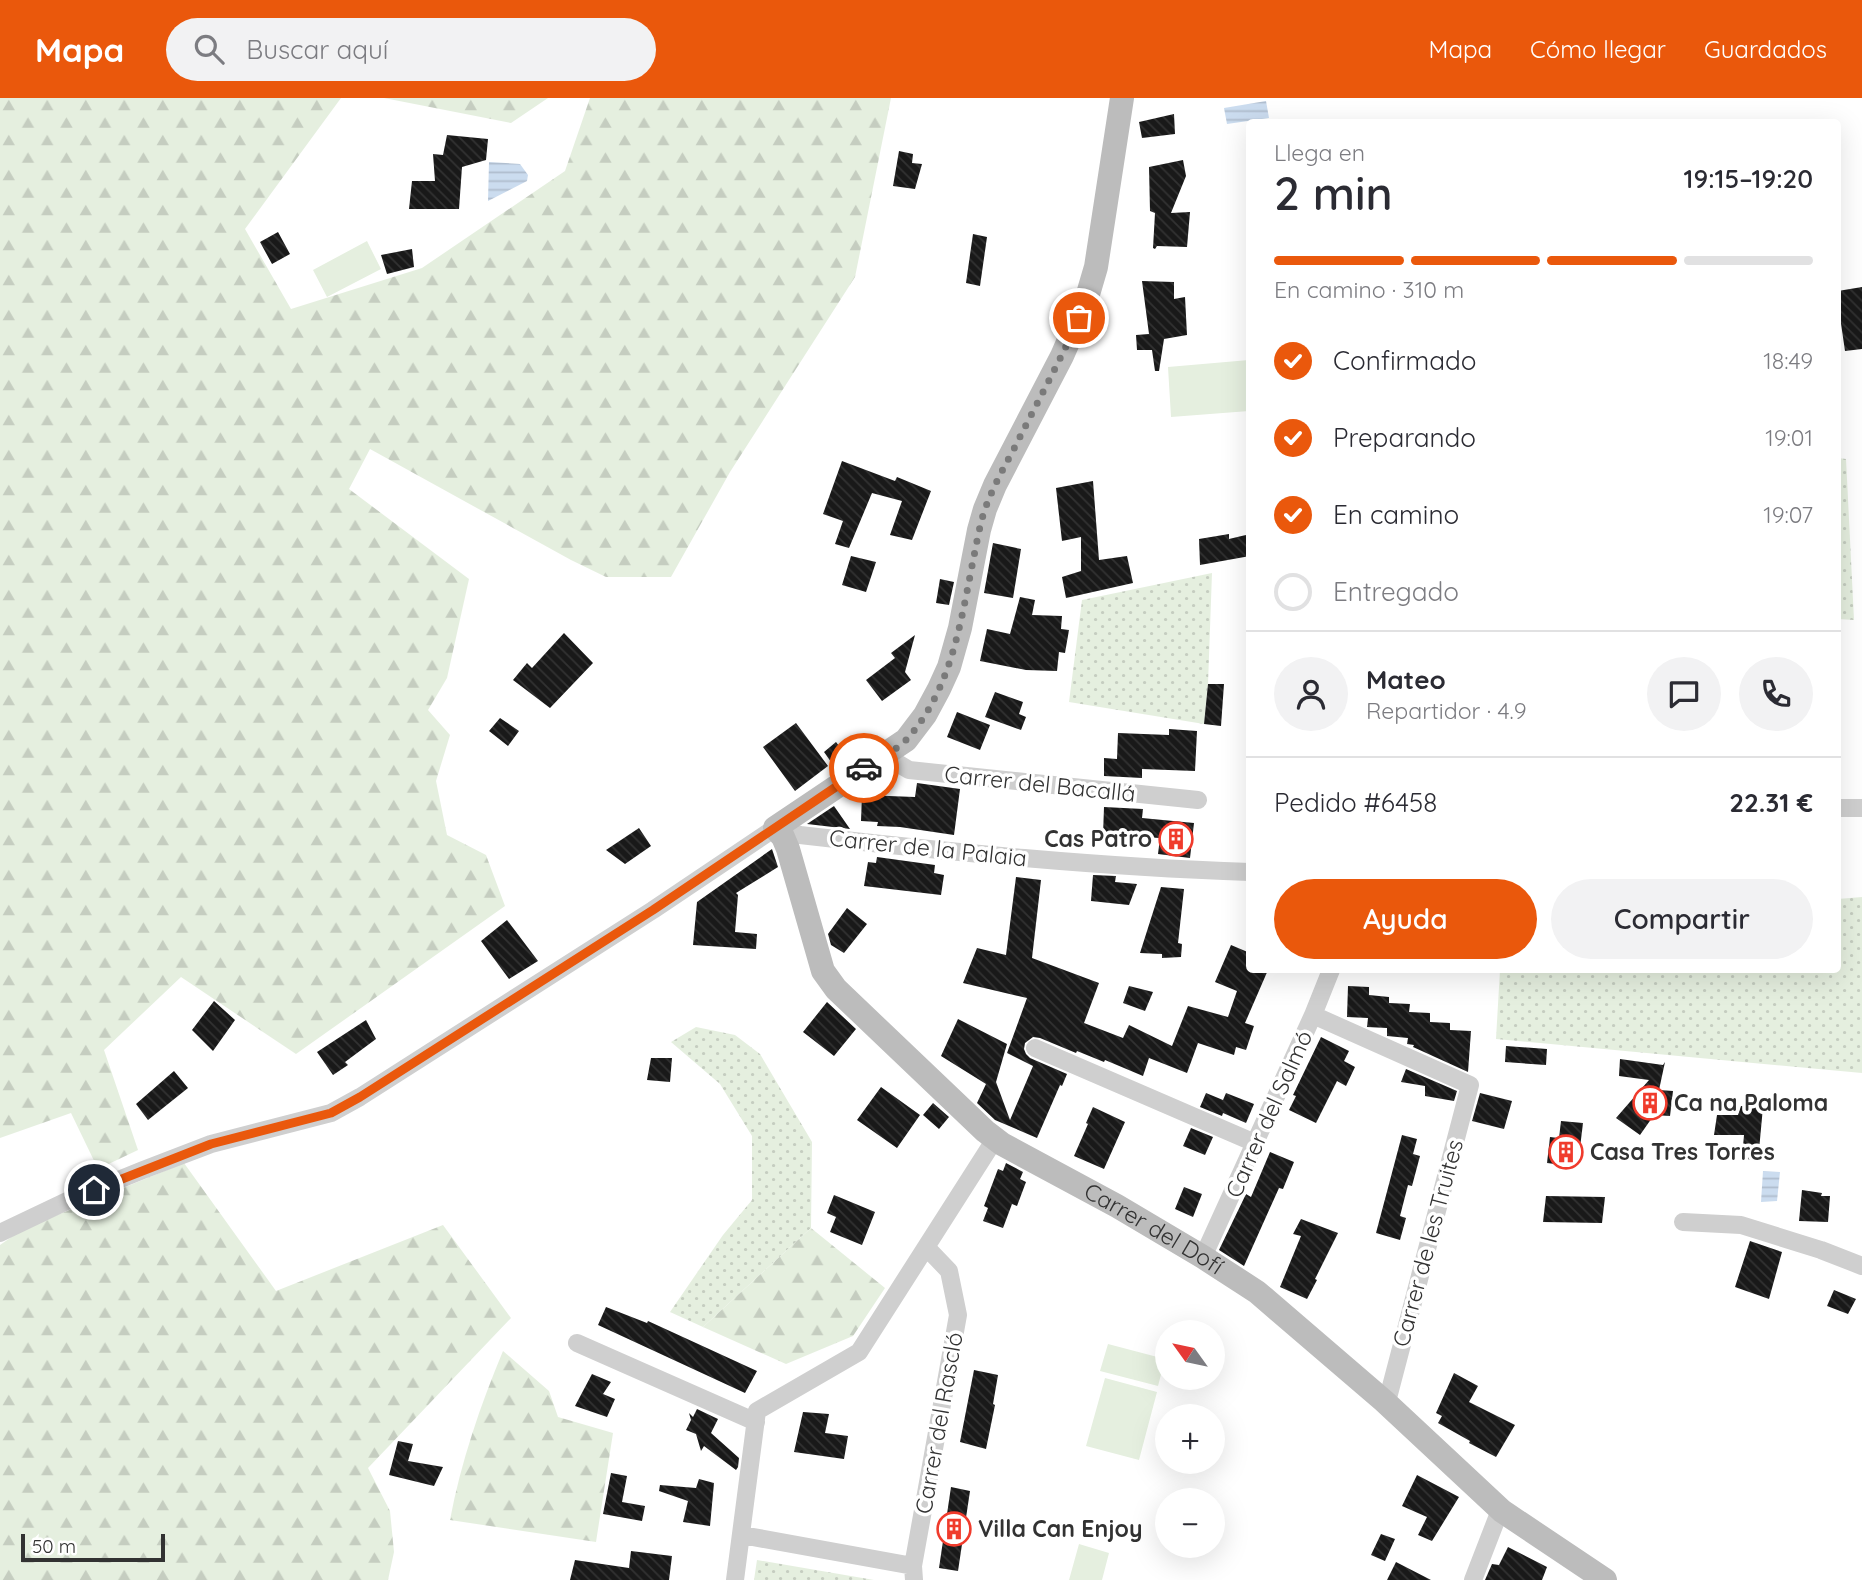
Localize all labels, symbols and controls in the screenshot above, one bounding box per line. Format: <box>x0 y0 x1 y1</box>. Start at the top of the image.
search box <box>166 18 656 81</box>
text: Mapa <box>35 29 124 70</box>
icon: search <box>190 30 228 68</box>
text: Buscar aquí <box>246 33 388 66</box>
text: Mapa <box>1429 34 1492 64</box>
text: Cómo llegar <box>1530 34 1666 64</box>
text: Guardados <box>1704 34 1827 64</box>
text: Llega en <box>1274 138 1365 167</box>
text: 19:15–19:20 <box>1684 162 1813 195</box>
text: 2 min <box>1274 164 1393 222</box>
text: En camino · 310 m <box>1274 275 1464 304</box>
pin <box>1049 288 1109 348</box>
icon: bag <box>1060 299 1098 337</box>
icon: check <box>1274 342 1312 380</box>
text: Confirmado <box>1333 344 1477 377</box>
text: 18:49 <box>1763 346 1813 375</box>
icon: check <box>1274 419 1312 457</box>
text: Preparando <box>1333 421 1476 454</box>
text: 19:01 <box>1765 423 1813 452</box>
icon: check <box>1274 496 1312 534</box>
text: En camino <box>1333 498 1459 531</box>
text: 19:07 <box>1763 500 1813 529</box>
text: Entregado <box>1333 575 1459 608</box>
button: person <box>1274 657 1348 731</box>
button: chat <box>1647 657 1721 731</box>
button: phone <box>1739 657 1813 731</box>
text: Mateo <box>1366 663 1446 696</box>
text: Repartidor · 4.9 <box>1366 696 1527 725</box>
courier <box>829 733 899 803</box>
icon: car <box>845 749 883 787</box>
street label: Carrer del Bacallá <box>943 759 1137 808</box>
text: Pedido #6458 <box>1274 786 1437 819</box>
text: 22.31 € <box>1729 786 1813 819</box>
building icon: Cas Patro <box>1157 820 1195 858</box>
street label: Carrer de la Palaia <box>828 823 1028 872</box>
place label: Cas Patro <box>1044 824 1152 853</box>
button: Ayuda <box>1274 879 1537 959</box>
button: Compartir <box>1551 879 1813 959</box>
street label: Carrer del Salmó <box>1219 1026 1318 1202</box>
building icon: Ca na Paloma <box>1631 1084 1669 1122</box>
place label: Ca na Paloma <box>1674 1088 1828 1117</box>
building icon: Casa Tres Torres <box>1547 1133 1585 1171</box>
street label: Carrer de les Truites <box>1386 1136 1469 1350</box>
place label: Casa Tres Torres <box>1590 1137 1775 1166</box>
pin <box>64 1160 124 1220</box>
icon: home <box>75 1171 113 1209</box>
street label: Carrer del Dofí <box>1079 1176 1229 1280</box>
north arrow <box>1155 1320 1225 1390</box>
map controls <box>1155 1320 1225 1558</box>
street label: Carrer del Rascló <box>908 1330 969 1516</box>
button: + <box>1155 1404 1225 1474</box>
button: − <box>1155 1488 1225 1558</box>
building icon: Villa Can Enjoy <box>935 1510 973 1548</box>
place label: Villa Can Enjoy <box>978 1514 1142 1543</box>
scale bar <box>21 1531 164 1563</box>
text: 50 m <box>32 1534 76 1558</box>

